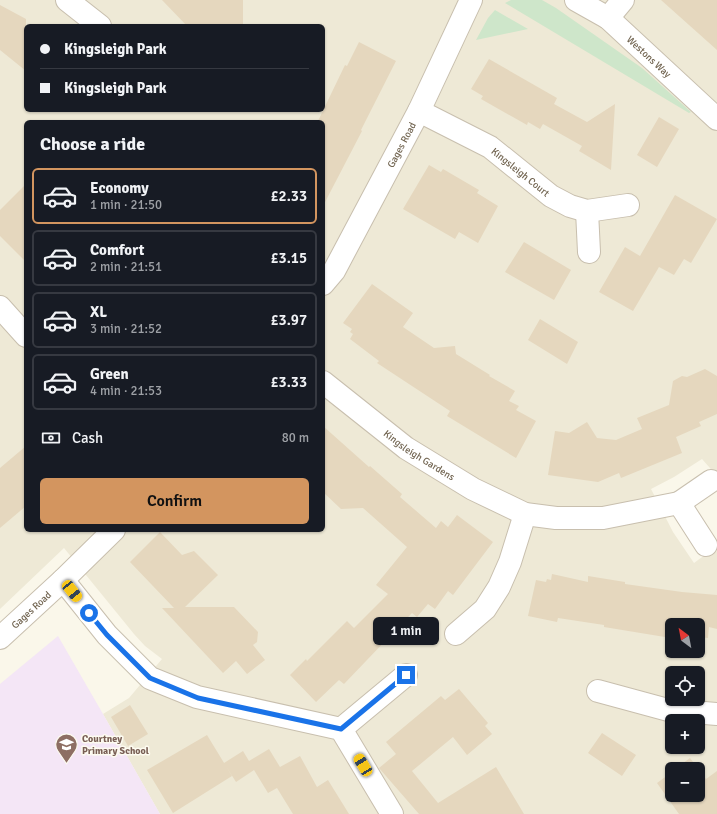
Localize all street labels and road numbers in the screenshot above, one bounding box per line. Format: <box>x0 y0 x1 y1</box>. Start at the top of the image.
street label: Westons Way <box>624 34 673 81</box>
street label: Gages Road <box>385 120 419 170</box>
street label: Kingsleigh Court <box>488 145 552 200</box>
street label: Kingsleigh Gardens <box>381 428 457 484</box>
street label: Gages Road <box>9 589 54 632</box>

